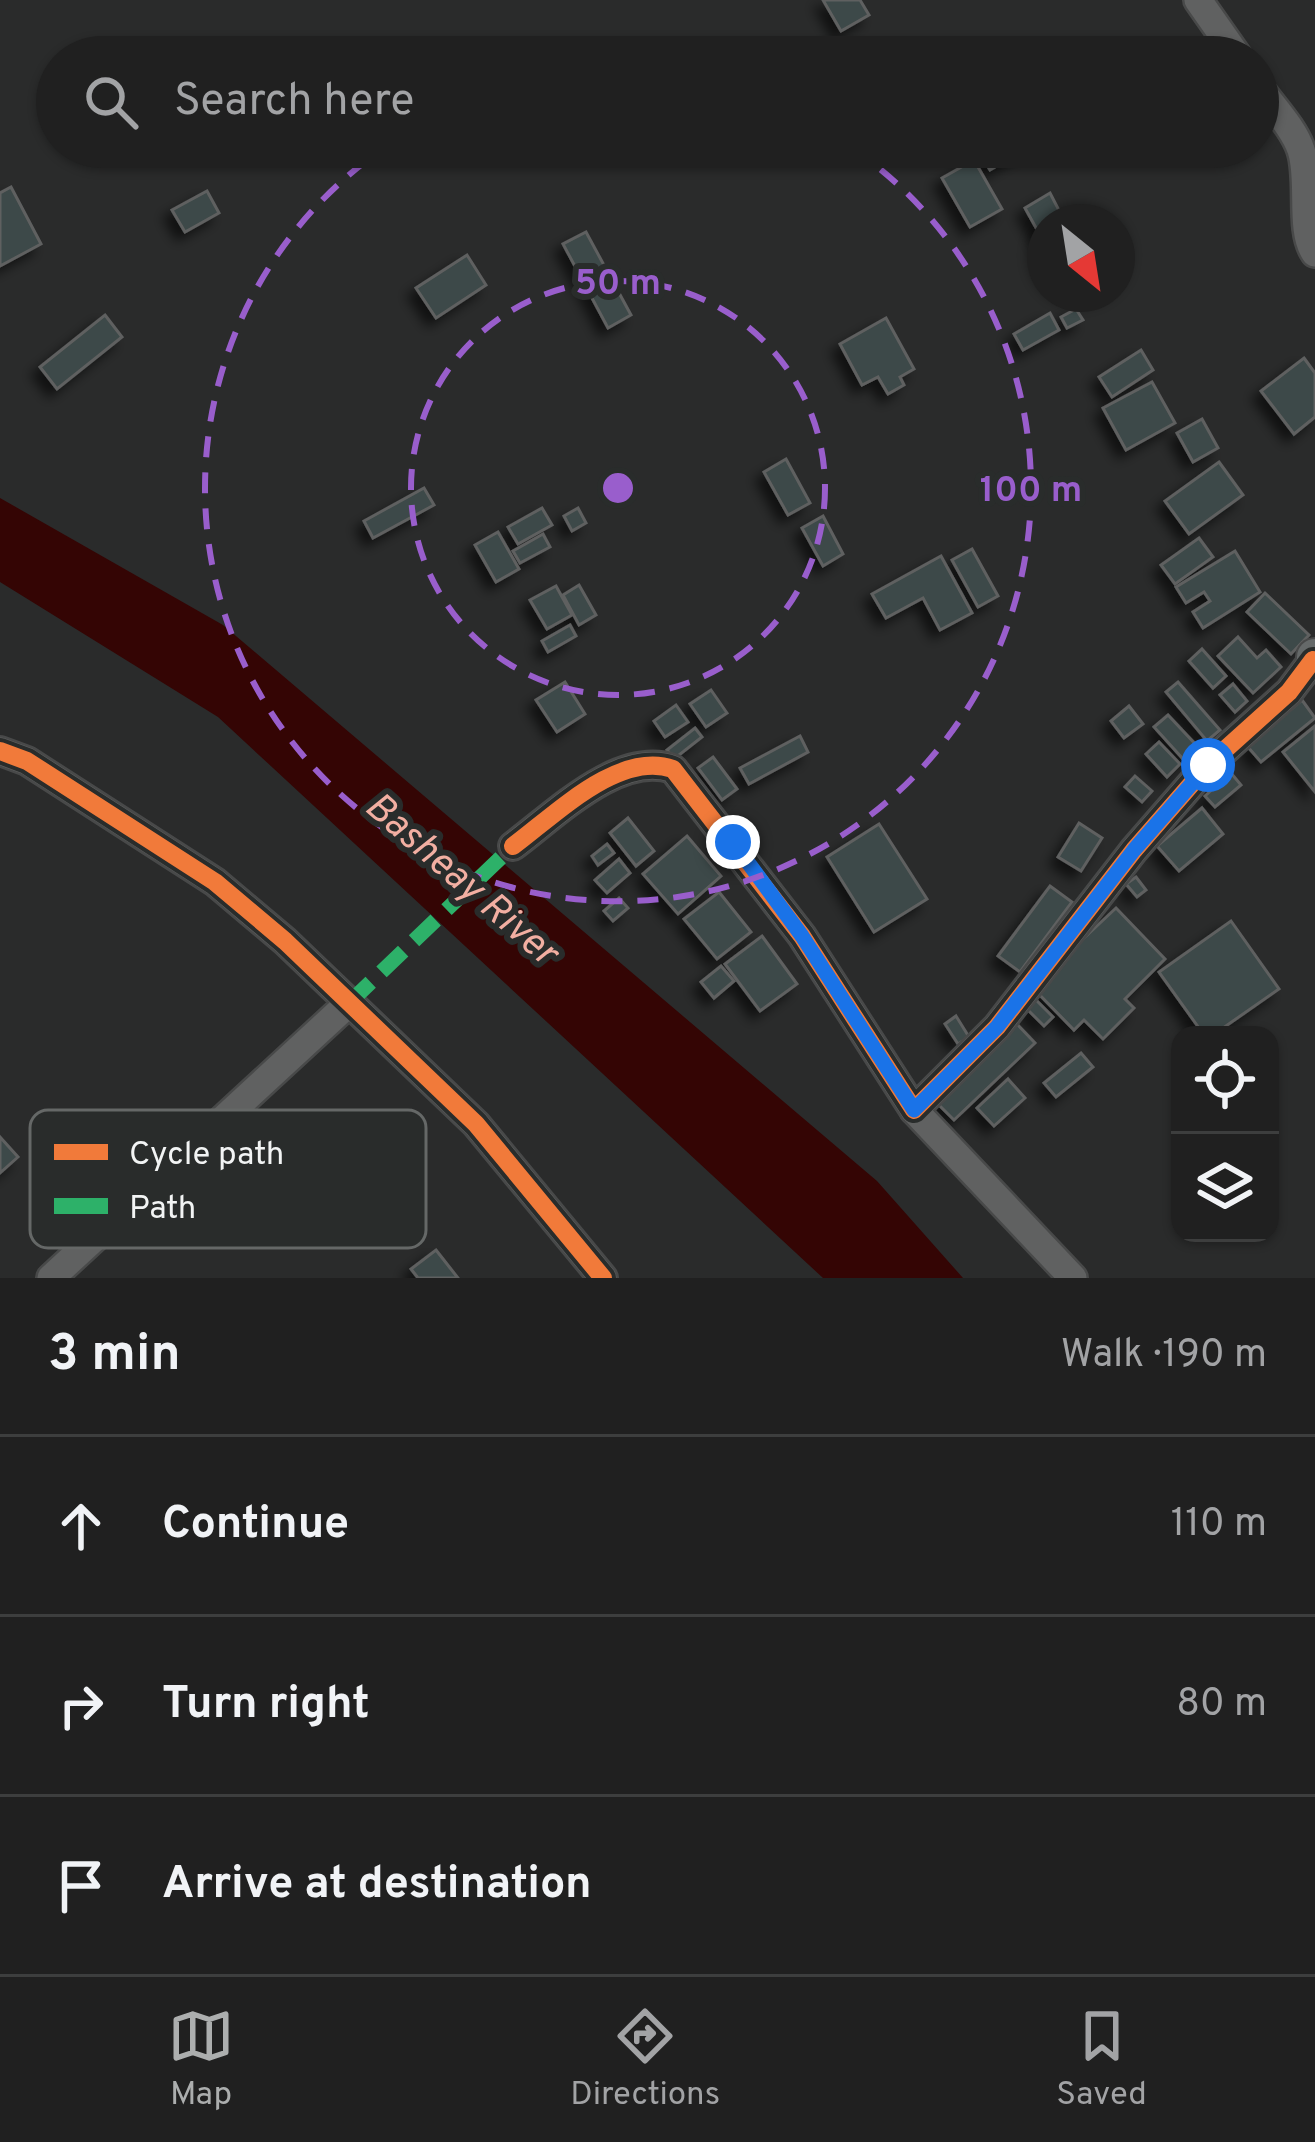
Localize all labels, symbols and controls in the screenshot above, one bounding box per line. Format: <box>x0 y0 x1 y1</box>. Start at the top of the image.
search box <box>36 36 1279 168</box>
icon: search <box>78 69 144 135</box>
text: Search here <box>174 74 414 131</box>
north arrow <box>1027 204 1135 312</box>
text: 50 m <box>575 262 661 308</box>
centre of rings <box>597 467 639 509</box>
text: 100 m <box>980 469 1082 515</box>
route start <box>1181 738 1235 792</box>
water label: Basheay River <box>353 784 569 980</box>
route end <box>706 815 760 869</box>
map controls <box>1171 1026 1279 1242</box>
button: locate <box>1171 1026 1279 1134</box>
legend <box>30 1110 426 1248</box>
button: layers <box>1171 1134 1279 1242</box>
text: Cycle path <box>129 1135 284 1177</box>
text: Path <box>129 1189 196 1231</box>
text: 3 min <box>48 1324 181 1389</box>
text: Walk · 190 m <box>1061 1332 1267 1381</box>
icon: ahead <box>48 1493 114 1559</box>
text: Continue <box>162 1497 349 1554</box>
text: 110 m <box>1171 1501 1267 1550</box>
icon: right <box>48 1673 114 1739</box>
text: Turn right <box>162 1677 370 1734</box>
text: 80 m <box>1176 1681 1267 1730</box>
icon: arrive <box>48 1853 114 1919</box>
text: Arrive at destination <box>162 1857 592 1914</box>
tab: Map <box>168 2003 234 2117</box>
tab: Directions <box>570 2003 720 2117</box>
tab: Saved <box>1056 2003 1147 2117</box>

